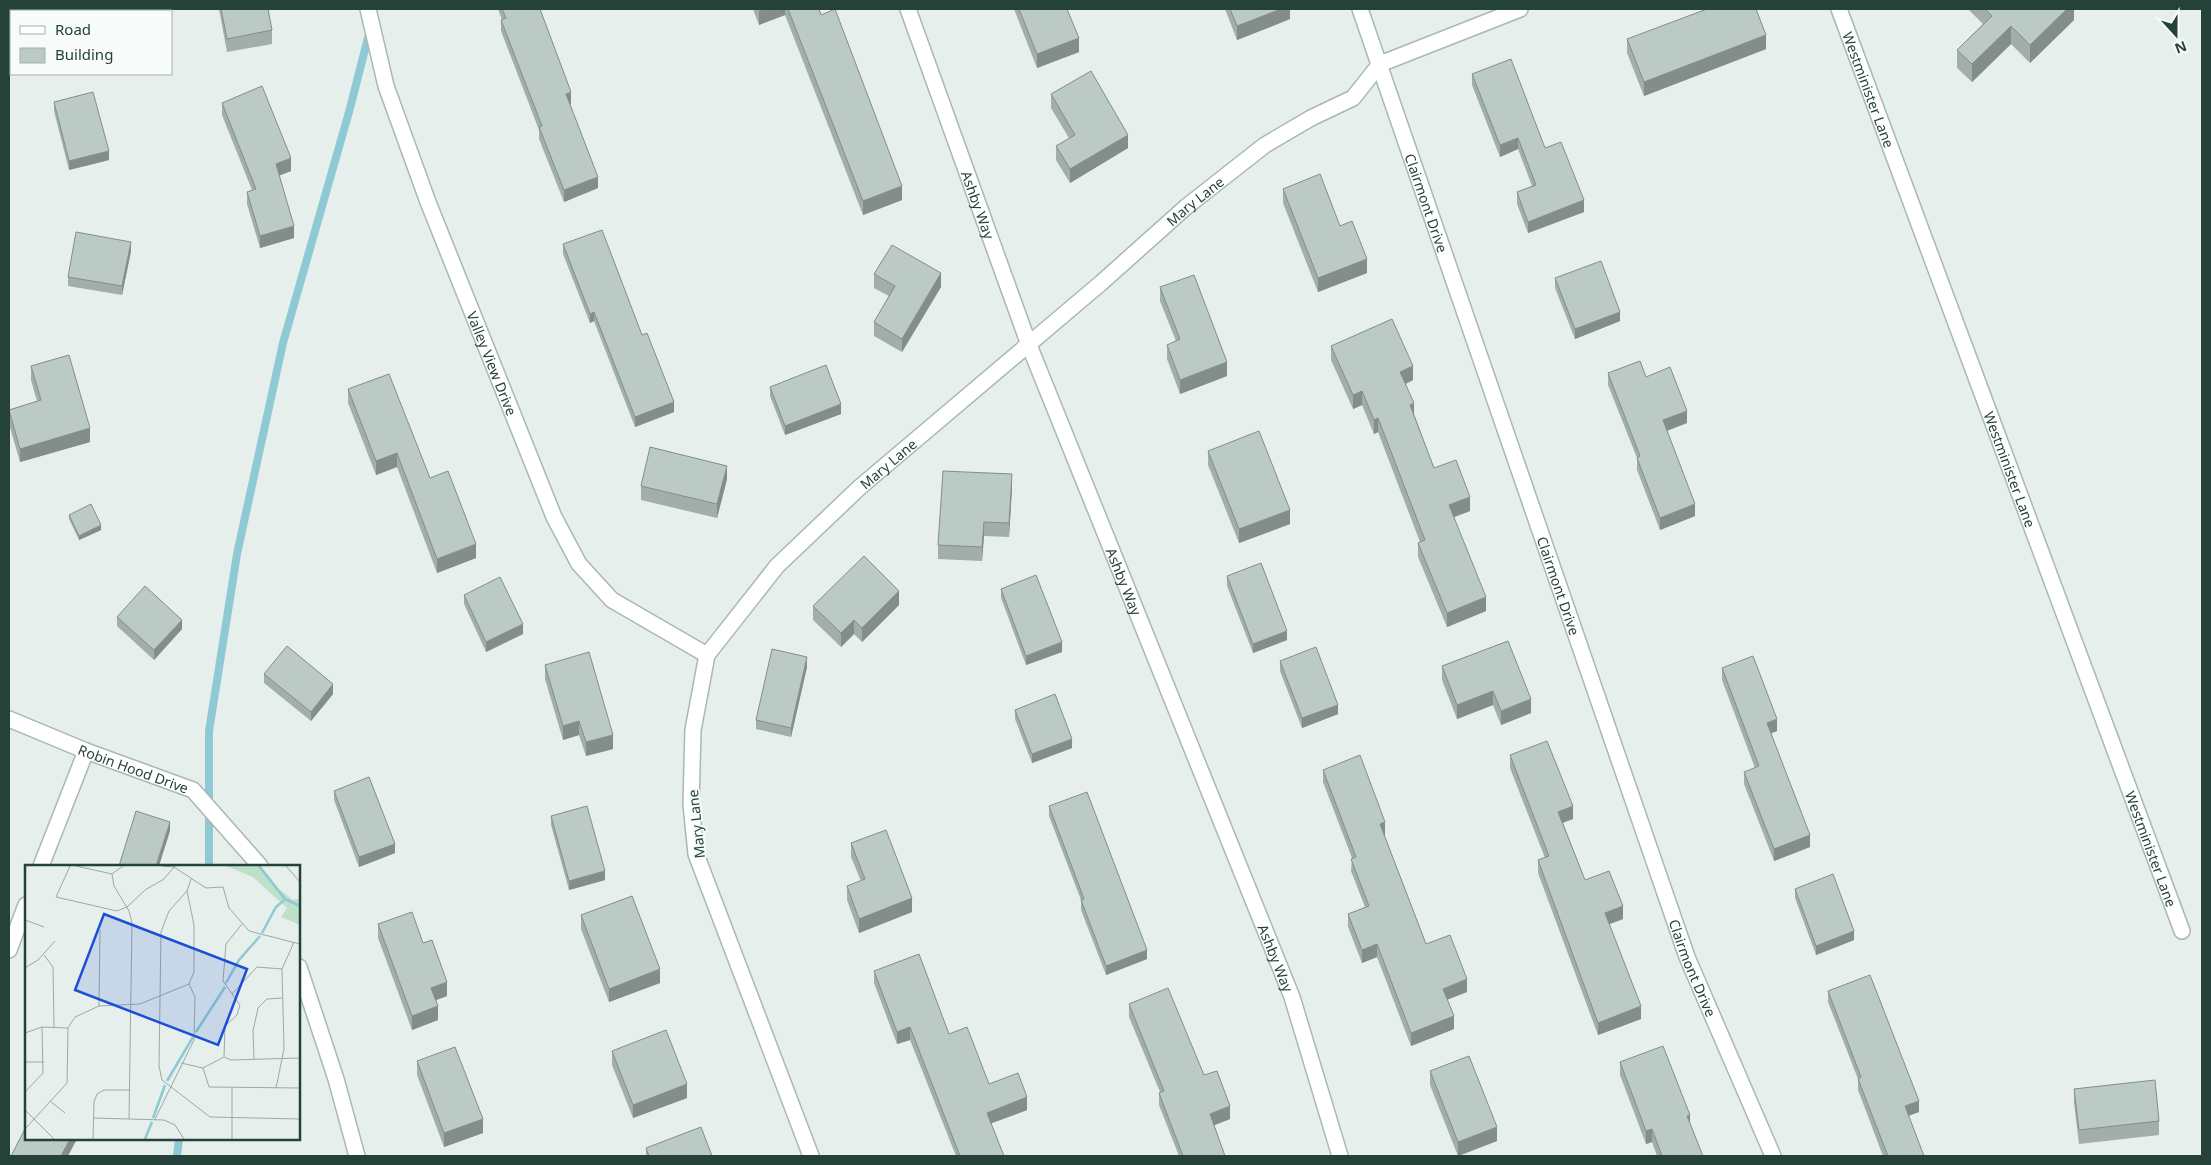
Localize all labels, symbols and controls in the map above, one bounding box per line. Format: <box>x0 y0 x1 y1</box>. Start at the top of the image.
legend <box>10 10 172 75</box>
north arrow <box>2151 10 2201 60</box>
text: Road <box>55 19 91 39</box>
street label: Westminister Lane <box>1839 29 1899 150</box>
text: N <box>2172 37 2190 59</box>
text: Building <box>55 44 113 64</box>
street label: Clairmont Drive <box>1401 151 1453 255</box>
street label: Ashby Way <box>957 168 1000 242</box>
street label: Mary Lane <box>1162 172 1227 230</box>
street label: Valley View Drive <box>463 308 522 418</box>
street label: Westminister Lane <box>1980 409 2040 530</box>
street label: Mary Lane <box>855 434 920 493</box>
street label: Clairmont Drive <box>1533 534 1585 638</box>
street label: Ashby Way <box>1102 545 1147 619</box>
street label: Robin Hood Drive <box>76 739 191 797</box>
street label: Westminister Lane <box>2121 788 2182 909</box>
street label: Mary Lane <box>683 789 709 859</box>
inset map <box>25 865 300 1140</box>
street label: Clairmont Drive <box>1665 917 1721 1019</box>
street label: Ashby Way <box>1254 921 1299 995</box>

